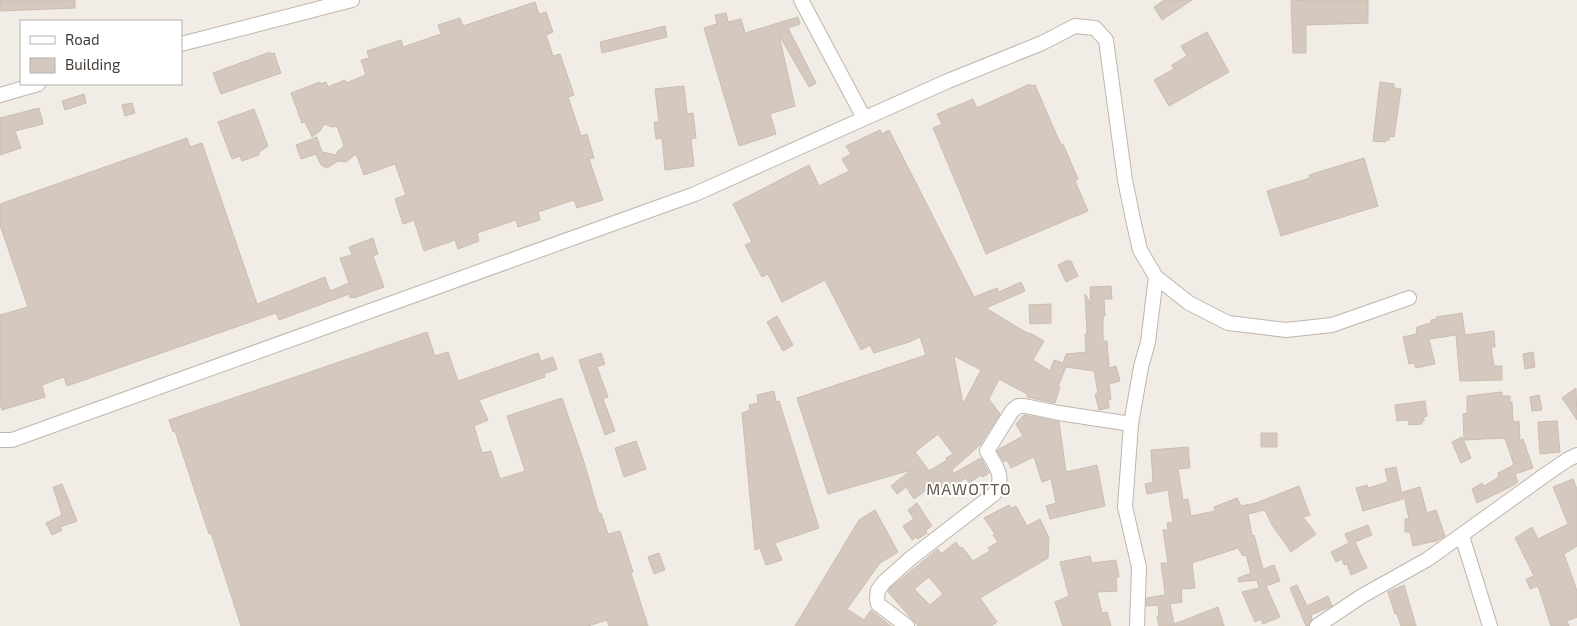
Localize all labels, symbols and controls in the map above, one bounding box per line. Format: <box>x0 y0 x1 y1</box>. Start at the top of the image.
legend <box>20 20 182 85</box>
text: Road <box>65 30 100 48</box>
text: Building <box>65 55 121 73</box>
district label: MAWOTTO <box>926 479 1012 498</box>

